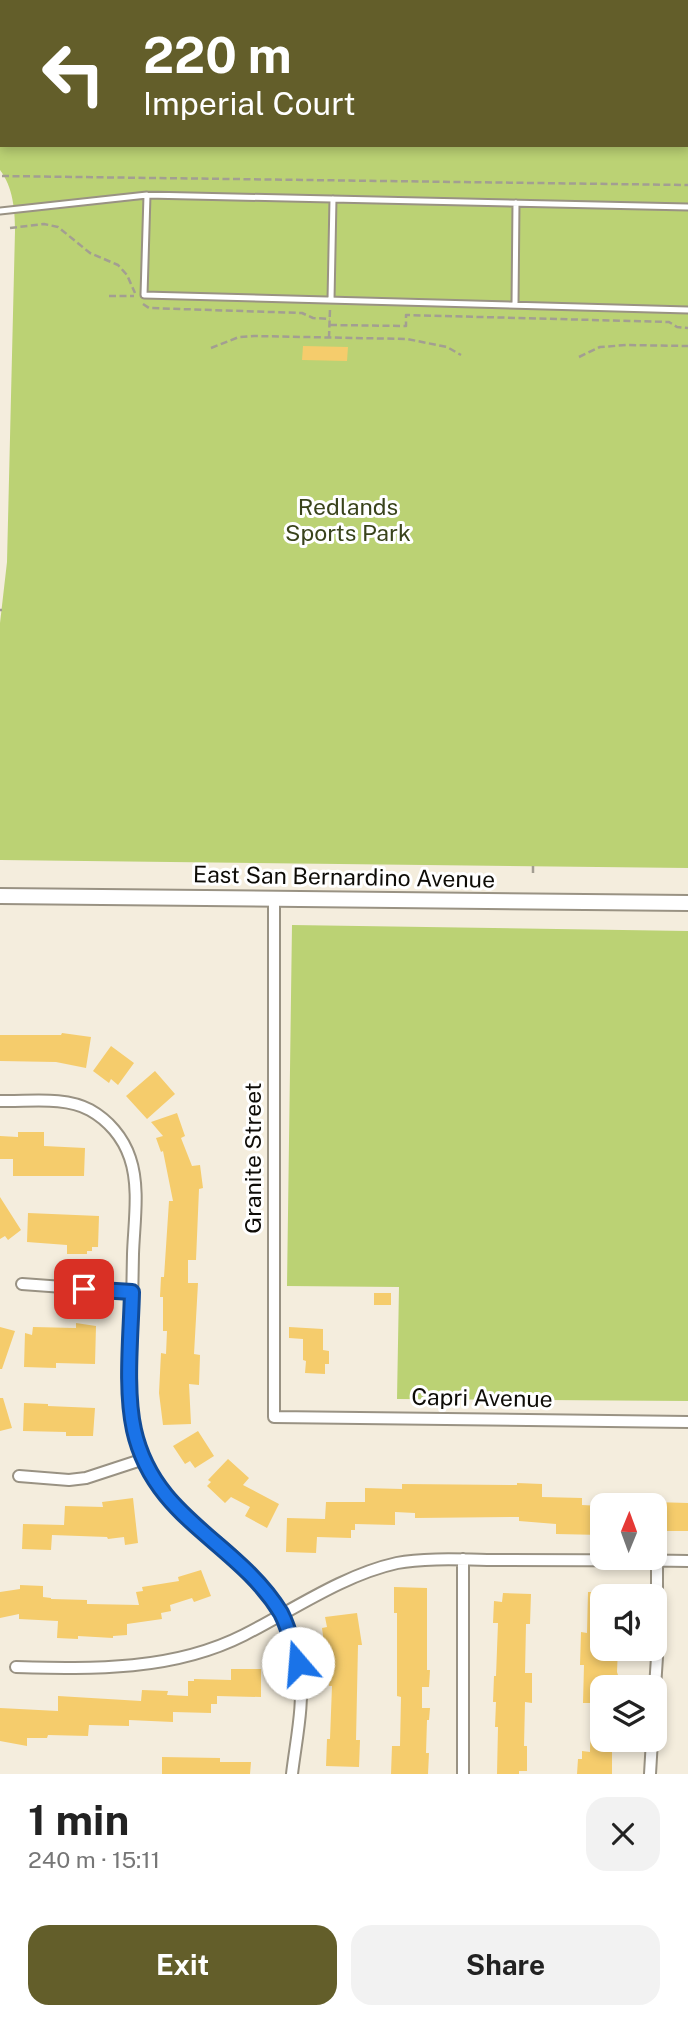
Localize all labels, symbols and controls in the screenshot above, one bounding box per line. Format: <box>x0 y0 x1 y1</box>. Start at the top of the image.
text: 220 m <box>143 26 292 84</box>
icon: left <box>28 28 119 119</box>
text: Imperial Court <box>143 85 356 122</box>
park label: Redlands Sports Park <box>285 493 411 546</box>
street label: East San Bernardino Avenue <box>193 860 495 893</box>
street label: Granite Street <box>239 1082 266 1234</box>
pin <box>54 1259 114 1319</box>
icon: arrive <box>65 1270 103 1308</box>
street label: Capri Avenue <box>411 1383 553 1412</box>
north arrow <box>590 1493 667 1570</box>
map controls <box>590 1493 667 1752</box>
button: sound <box>590 1584 667 1661</box>
position arrow <box>261 1626 335 1700</box>
button: layers <box>590 1675 667 1752</box>
text: 1 min <box>28 1795 129 1844</box>
button: close <box>586 1797 660 1871</box>
text: 240 m · 15:11 <box>28 1846 160 1873</box>
button: Exit <box>28 1925 337 2005</box>
button: Share <box>351 1925 660 2005</box>

